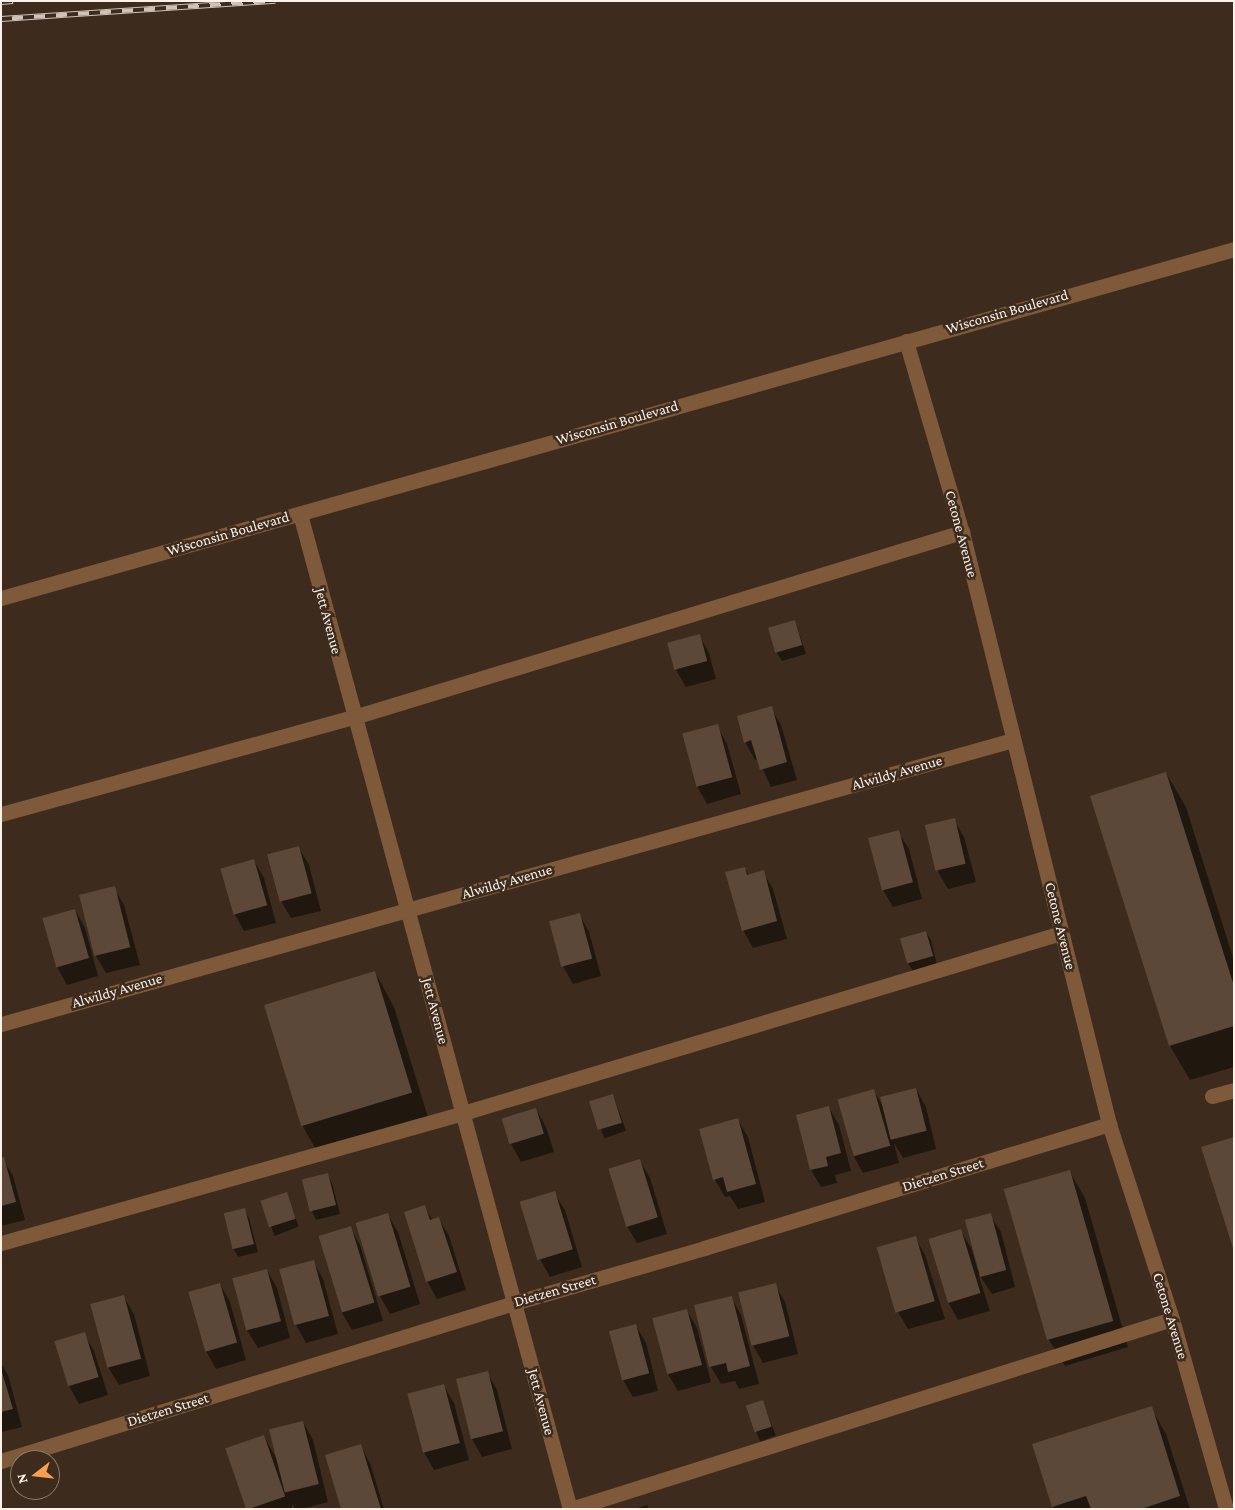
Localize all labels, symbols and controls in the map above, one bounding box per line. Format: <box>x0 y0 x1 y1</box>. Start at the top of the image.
street label: Wisconsin Boulevard <box>944 286 1070 338</box>
street label: Wisconsin Boulevard <box>554 397 680 449</box>
street label: Cetone Avenue <box>941 489 981 579</box>
street label: Wisconsin Boulevard <box>165 508 291 560</box>
street label: Jett Avenue <box>311 586 345 656</box>
street label: Alwildy Avenue <box>850 752 944 794</box>
street label: Alwildy Avenue <box>460 861 554 903</box>
street label: Cetone Avenue <box>1040 880 1080 972</box>
street label: Alwildy Avenue <box>70 970 164 1012</box>
street label: Jett Avenue <box>418 976 452 1046</box>
street label: Dietzen Street <box>900 1154 986 1196</box>
street label: Dietzen Street <box>512 1271 598 1311</box>
street label: Cetone Avenue <box>1148 1271 1192 1361</box>
street label: Jett Avenue <box>524 1367 558 1437</box>
street label: Dietzen Street <box>125 1389 211 1431</box>
north arrow <box>10 1450 60 1500</box>
text: N <box>13 1472 31 1486</box>

